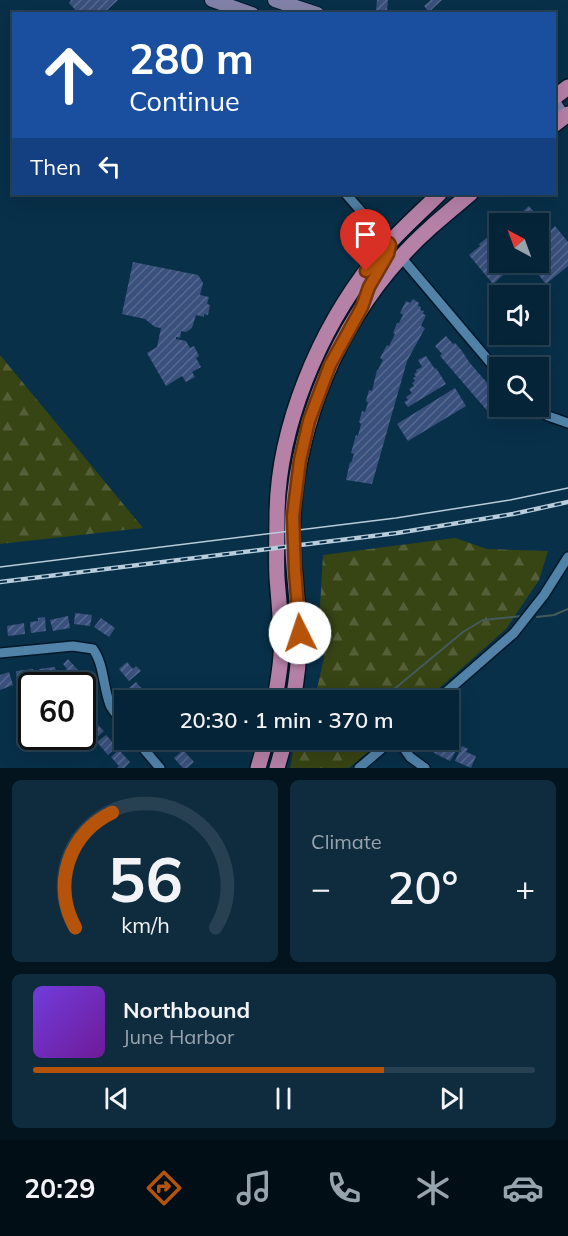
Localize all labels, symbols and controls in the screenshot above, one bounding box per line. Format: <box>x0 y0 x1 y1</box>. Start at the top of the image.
text: 280 m <box>129 32 254 85</box>
icon: ahead <box>30 36 108 114</box>
text: Continue <box>129 84 240 118</box>
icon: left <box>93 150 126 183</box>
text: Then <box>30 153 81 181</box>
pin <box>340 209 391 271</box>
north arrow <box>489 213 549 273</box>
map controls <box>489 213 549 417</box>
icon: arrive <box>349 218 382 251</box>
button: sound <box>489 285 549 345</box>
button: search <box>489 357 549 417</box>
position arrow <box>268 601 332 665</box>
speed limit sign: 60 <box>18 672 96 750</box>
text: 20:30 · 1 min · 370 m <box>179 706 394 734</box>
text: Climate <box>311 829 382 854</box>
text: 56 <box>108 839 182 918</box>
text: 20° <box>388 859 458 915</box>
text: − <box>311 867 331 908</box>
text: + <box>515 867 535 908</box>
text: km/h <box>121 911 169 938</box>
text: Northbound <box>123 996 250 1024</box>
text: June Harbor <box>123 1024 234 1049</box>
icon: previous <box>100 1082 133 1115</box>
icon: pause <box>267 1082 300 1115</box>
icon: next <box>435 1082 468 1115</box>
icon: directions <box>143 1167 185 1209</box>
icon: music <box>233 1167 275 1209</box>
icon: phone <box>323 1167 365 1209</box>
icon: climate <box>412 1167 454 1209</box>
icon: car <box>502 1167 544 1209</box>
text: 20:29 <box>24 1171 95 1205</box>

